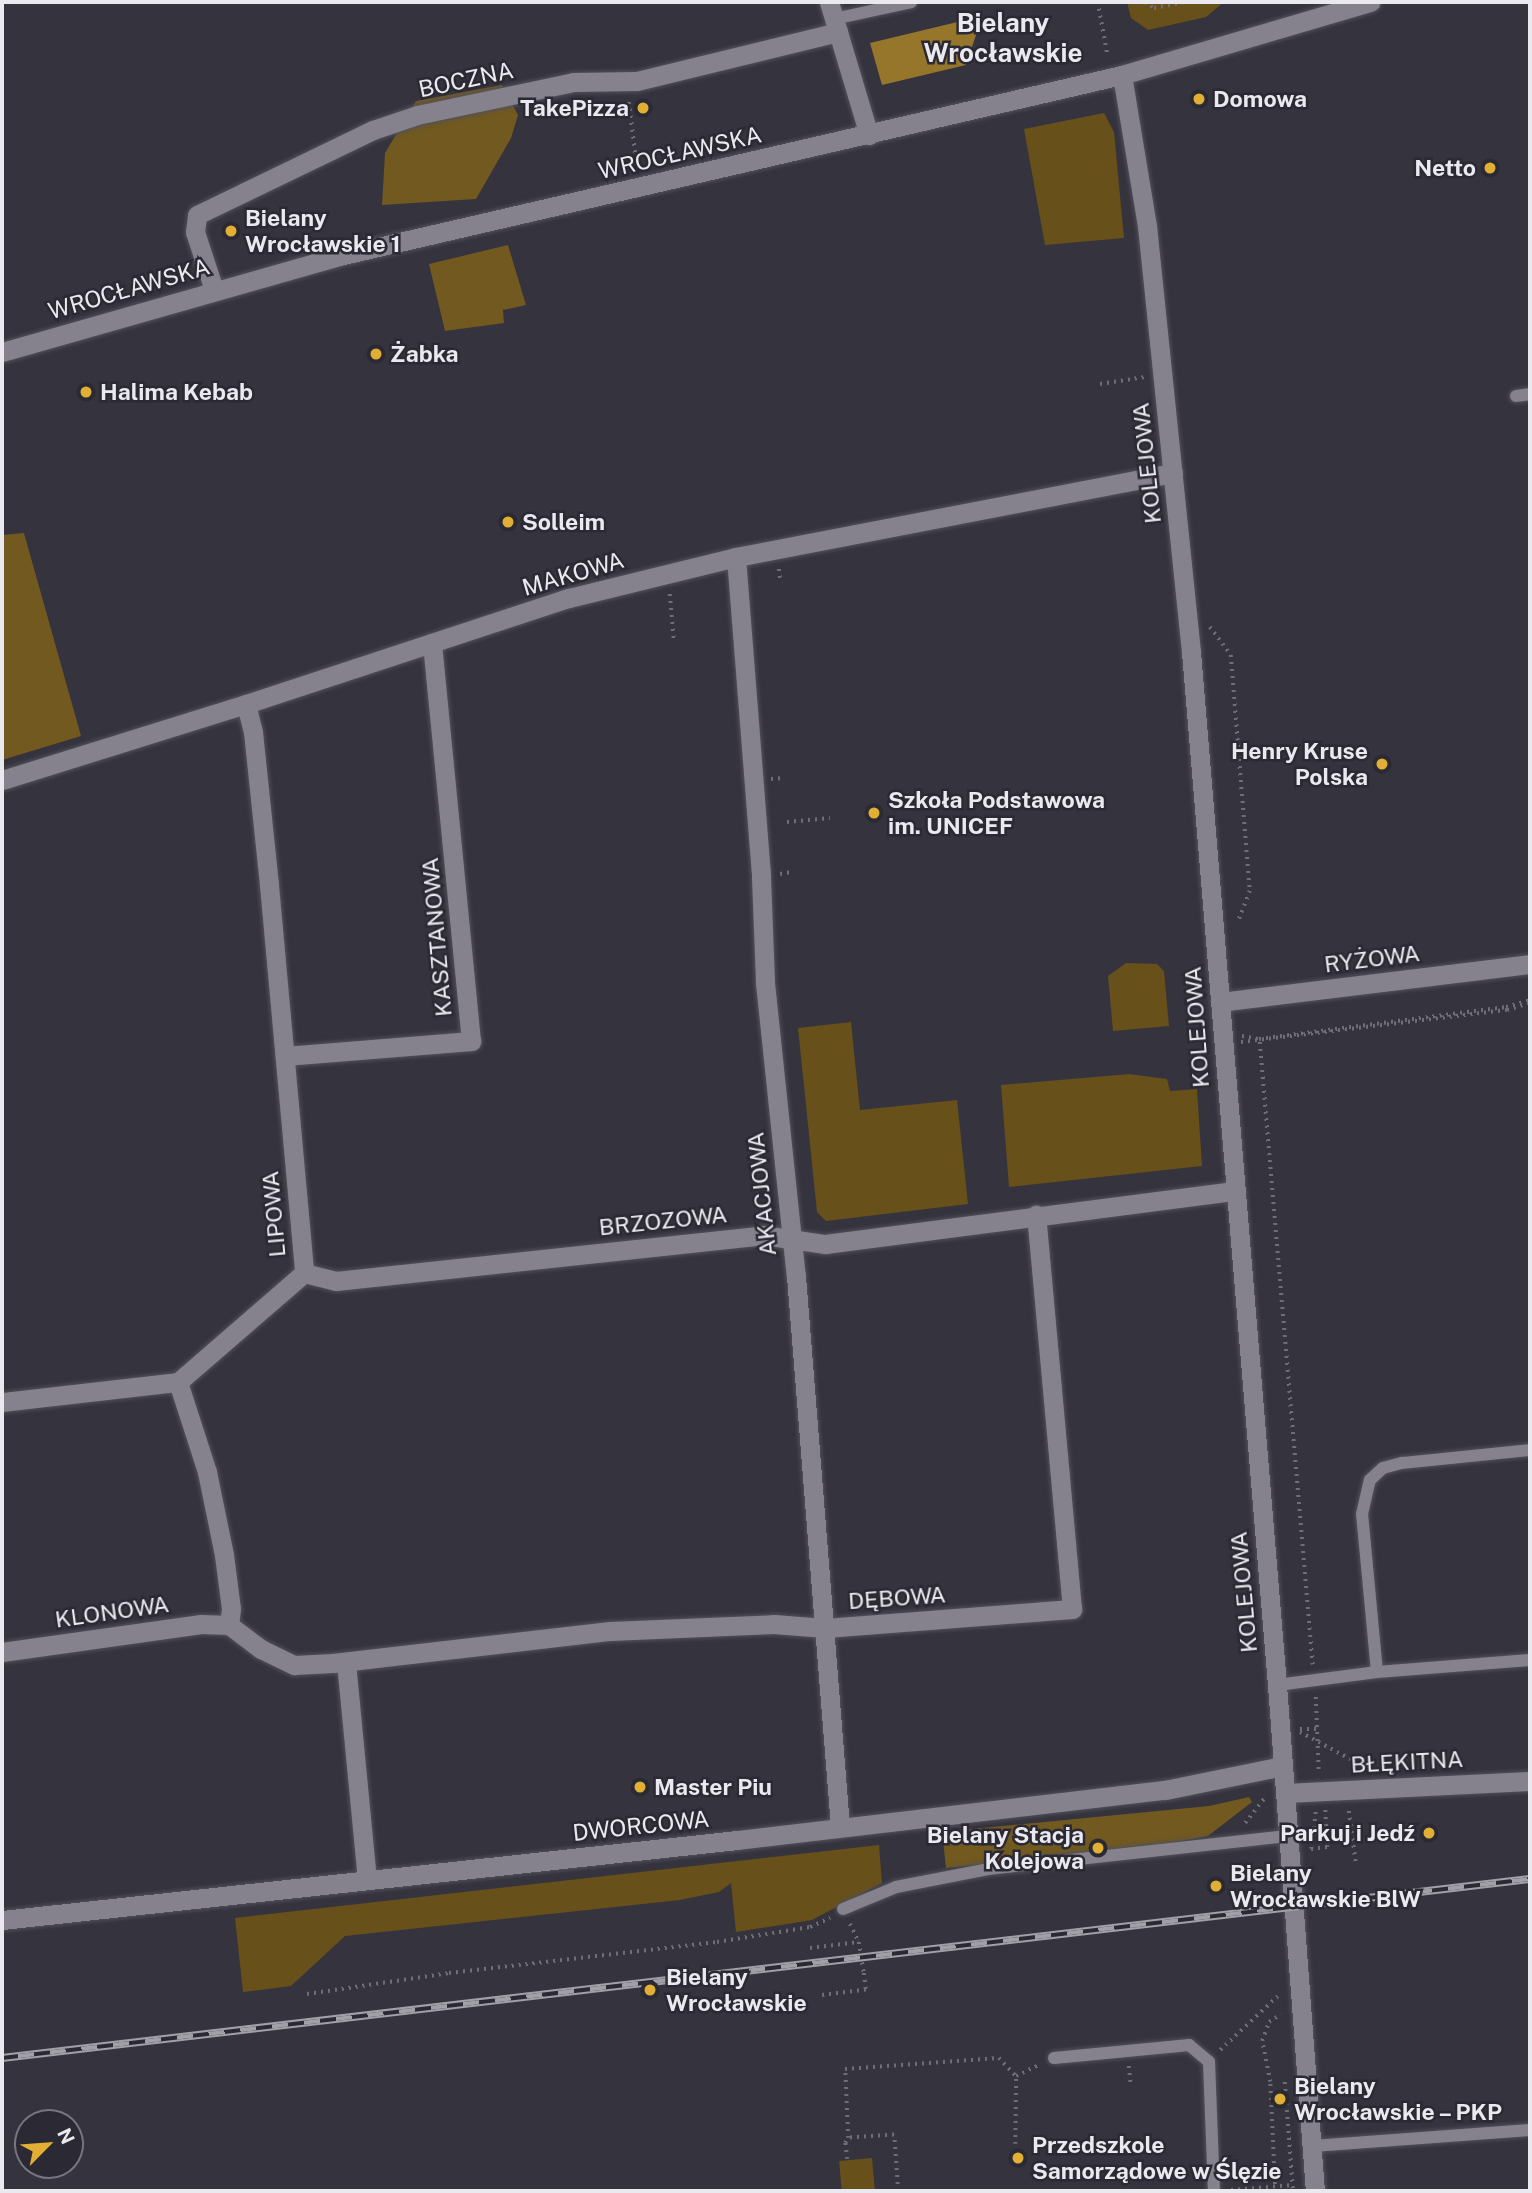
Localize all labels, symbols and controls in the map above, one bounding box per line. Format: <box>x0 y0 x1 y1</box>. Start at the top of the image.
district label: Bielany Wrocławskie <box>923 7 1083 68</box>
street label: BOCZNA <box>416 57 516 103</box>
place label: Domowa <box>1213 85 1307 113</box>
marker: Domowa <box>1191 91 1207 107</box>
place label: TakePizza <box>520 94 629 122</box>
marker: TakePizza <box>635 100 651 116</box>
street label: WROCŁAWSKA <box>596 121 764 185</box>
place label: Netto <box>1414 154 1476 182</box>
marker: Netto <box>1482 160 1498 176</box>
place label: Bielany Wrocławskie 1 <box>245 204 401 258</box>
marker: Bielany Wrocławskie 1 <box>223 223 239 239</box>
street label: WROCŁAWSKA <box>45 253 213 325</box>
place label: Żabka <box>390 340 459 368</box>
marker: Żabka <box>368 346 384 362</box>
place label: Halima Kebab <box>100 378 253 406</box>
marker: Halima Kebab <box>78 384 94 400</box>
street label: KOLEJOWA <box>1127 401 1167 525</box>
place label: Solleim <box>522 508 605 536</box>
marker: Solleim <box>500 514 516 530</box>
street label: MAKOWA <box>519 546 627 602</box>
place label: Henry Kruse Polska <box>1231 737 1368 791</box>
marker: Henry Kruse Polska <box>1374 756 1390 772</box>
place label: Szkoła Podstawowa im. UNICEF <box>888 786 1105 840</box>
marker: Szkoła Podstawowa im. UNICEF <box>866 805 882 821</box>
street label: KASZTANOWA <box>416 856 458 1018</box>
street label: RYŻOWA <box>1323 939 1421 979</box>
street label: KOLEJOWA <box>1179 965 1215 1089</box>
street label: AKACJOWA <box>742 1131 782 1257</box>
street label: LIPOWA <box>256 1170 292 1258</box>
street label: BRZOZOWA <box>597 1201 729 1241</box>
street label: KOLEJOWA <box>1225 1530 1263 1654</box>
street label: DĘBOWA <box>847 1581 947 1615</box>
street label: KLONOWA <box>53 1590 171 1634</box>
street label: BŁĘKITNA <box>1350 1745 1464 1779</box>
place label: Master Piu <box>654 1773 772 1801</box>
marker: Master Piu <box>632 1779 648 1795</box>
street label: DWORCOWA <box>571 1805 711 1847</box>
place label: Parkuj i Jedź <box>1280 1819 1415 1847</box>
place label: Bielany Stacja Kolejowa <box>927 1821 1084 1875</box>
marker: Parkuj i Jedź <box>1421 1825 1437 1841</box>
marker: Bielany Stacja Kolejowa <box>1090 1840 1106 1856</box>
place label: Bielany Wrocławskie BlW <box>1230 1859 1421 1913</box>
marker: Bielany Wrocławskie BlW <box>1208 1878 1224 1894</box>
place label: Bielany Wrocławskie <box>666 1963 807 2017</box>
marker: Bielany Wrocławskie <box>640 1980 660 2000</box>
place label: Bielany Wrocławskie – PKP <box>1294 2072 1505 2126</box>
marker: Bielany Wrocławskie – PKP <box>1272 2091 1288 2107</box>
north arrow <box>14 2109 84 2179</box>
text: N <box>53 2125 79 2147</box>
place label: Przedszkole Samorządowe w Ślęzie <box>1032 2131 1282 2185</box>
marker: Przedszkole Samorządowe w Ślęzie <box>1010 2150 1026 2166</box>

